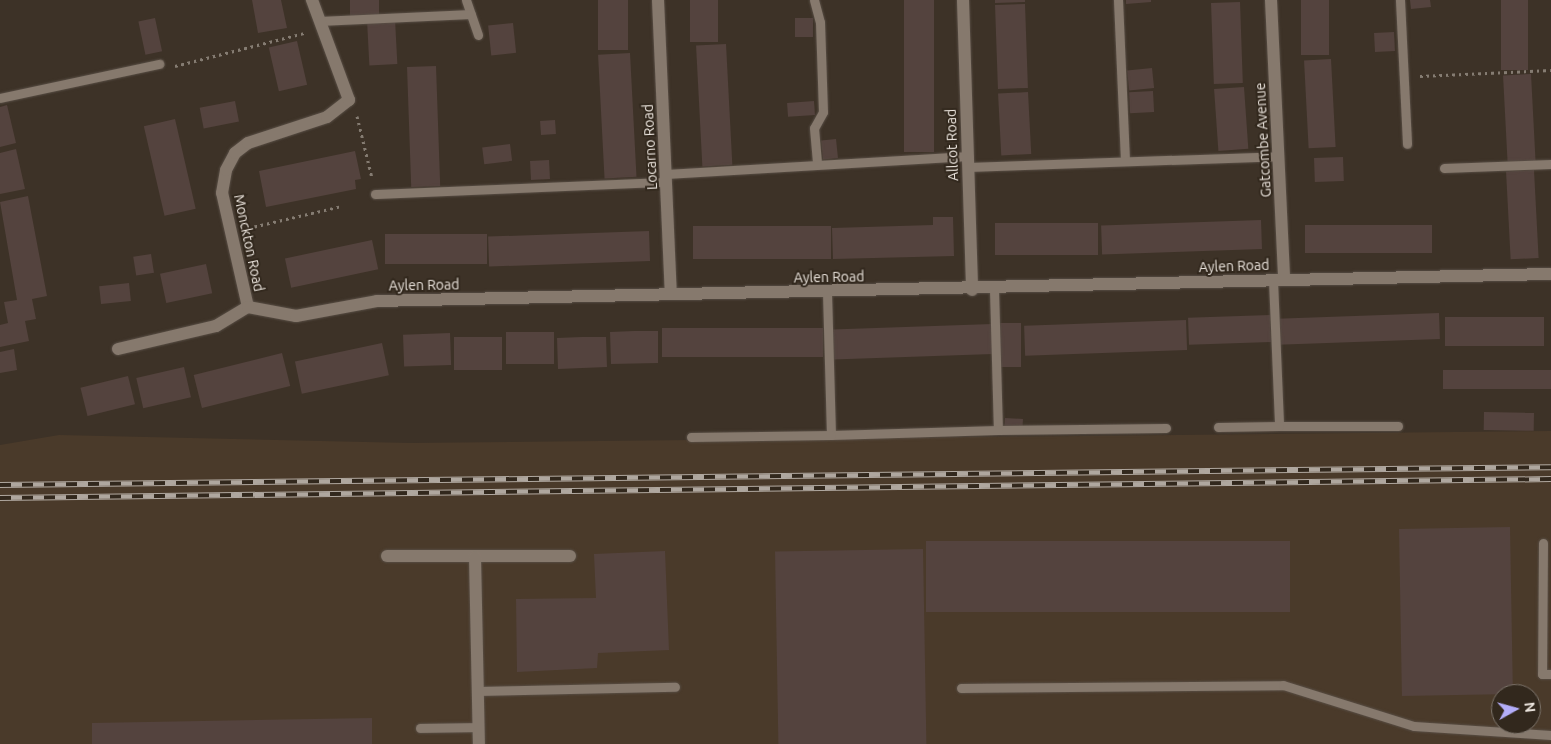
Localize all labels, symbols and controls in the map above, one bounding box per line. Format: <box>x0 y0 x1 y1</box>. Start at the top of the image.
street label: Gatcombe Avenue <box>1252 82 1274 198</box>
street label: Locarno Road <box>639 104 661 190</box>
street label: Allcot Road <box>942 109 962 181</box>
street label: Monckton Road <box>230 193 268 293</box>
street label: Aylen Road <box>1198 256 1270 276</box>
street label: Aylen Road <box>794 268 864 286</box>
street label: Aylen Road <box>389 276 459 294</box>
north arrow <box>1491 684 1541 734</box>
text: N <box>1521 701 1538 713</box>

